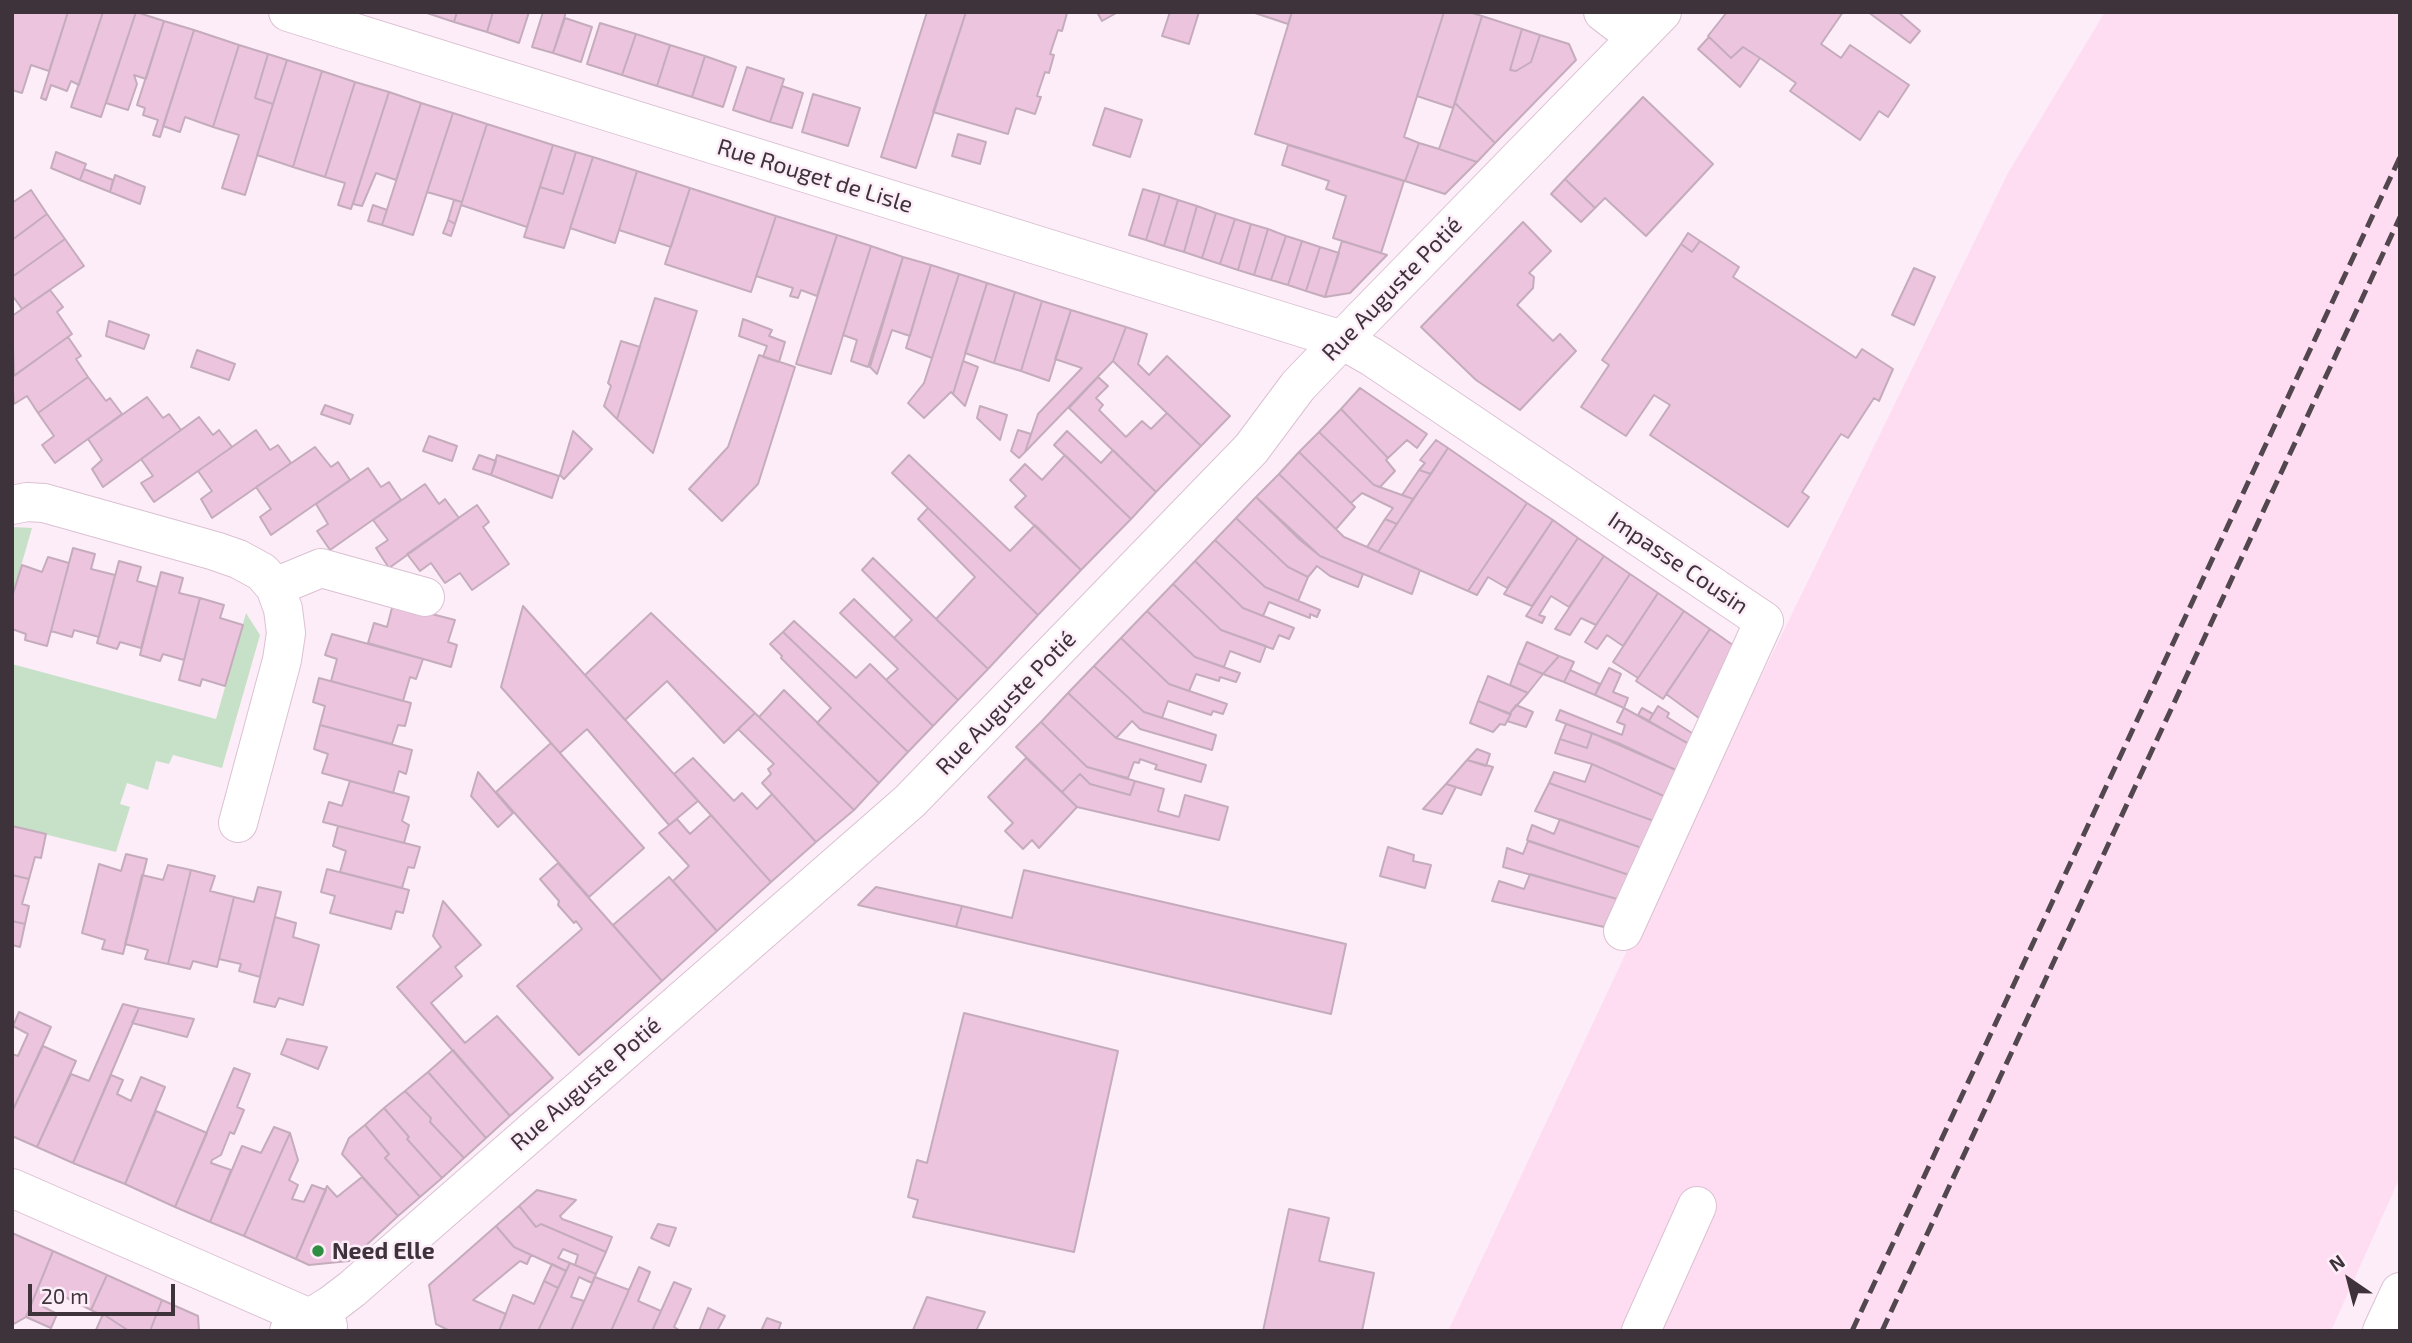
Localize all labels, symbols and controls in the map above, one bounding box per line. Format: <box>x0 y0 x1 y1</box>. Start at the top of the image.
street label: Rue Rouget de Lisle <box>714 133 916 219</box>
street label: Rue Auguste Potié <box>1316 211 1468 367</box>
street label: Impasse Cousin <box>1603 506 1753 620</box>
street label: Rue Auguste Potié <box>930 625 1082 781</box>
street label: Rue Auguste Potié <box>505 1011 667 1157</box>
place label: Need Elle <box>332 1237 435 1265</box>
marker: Need Elle <box>310 1243 326 1259</box>
north arrow <box>2314 1245 2384 1315</box>
text: N <box>2324 1249 2349 1276</box>
scale bar <box>32 1270 178 1314</box>
text: 20 m <box>41 1283 89 1308</box>

